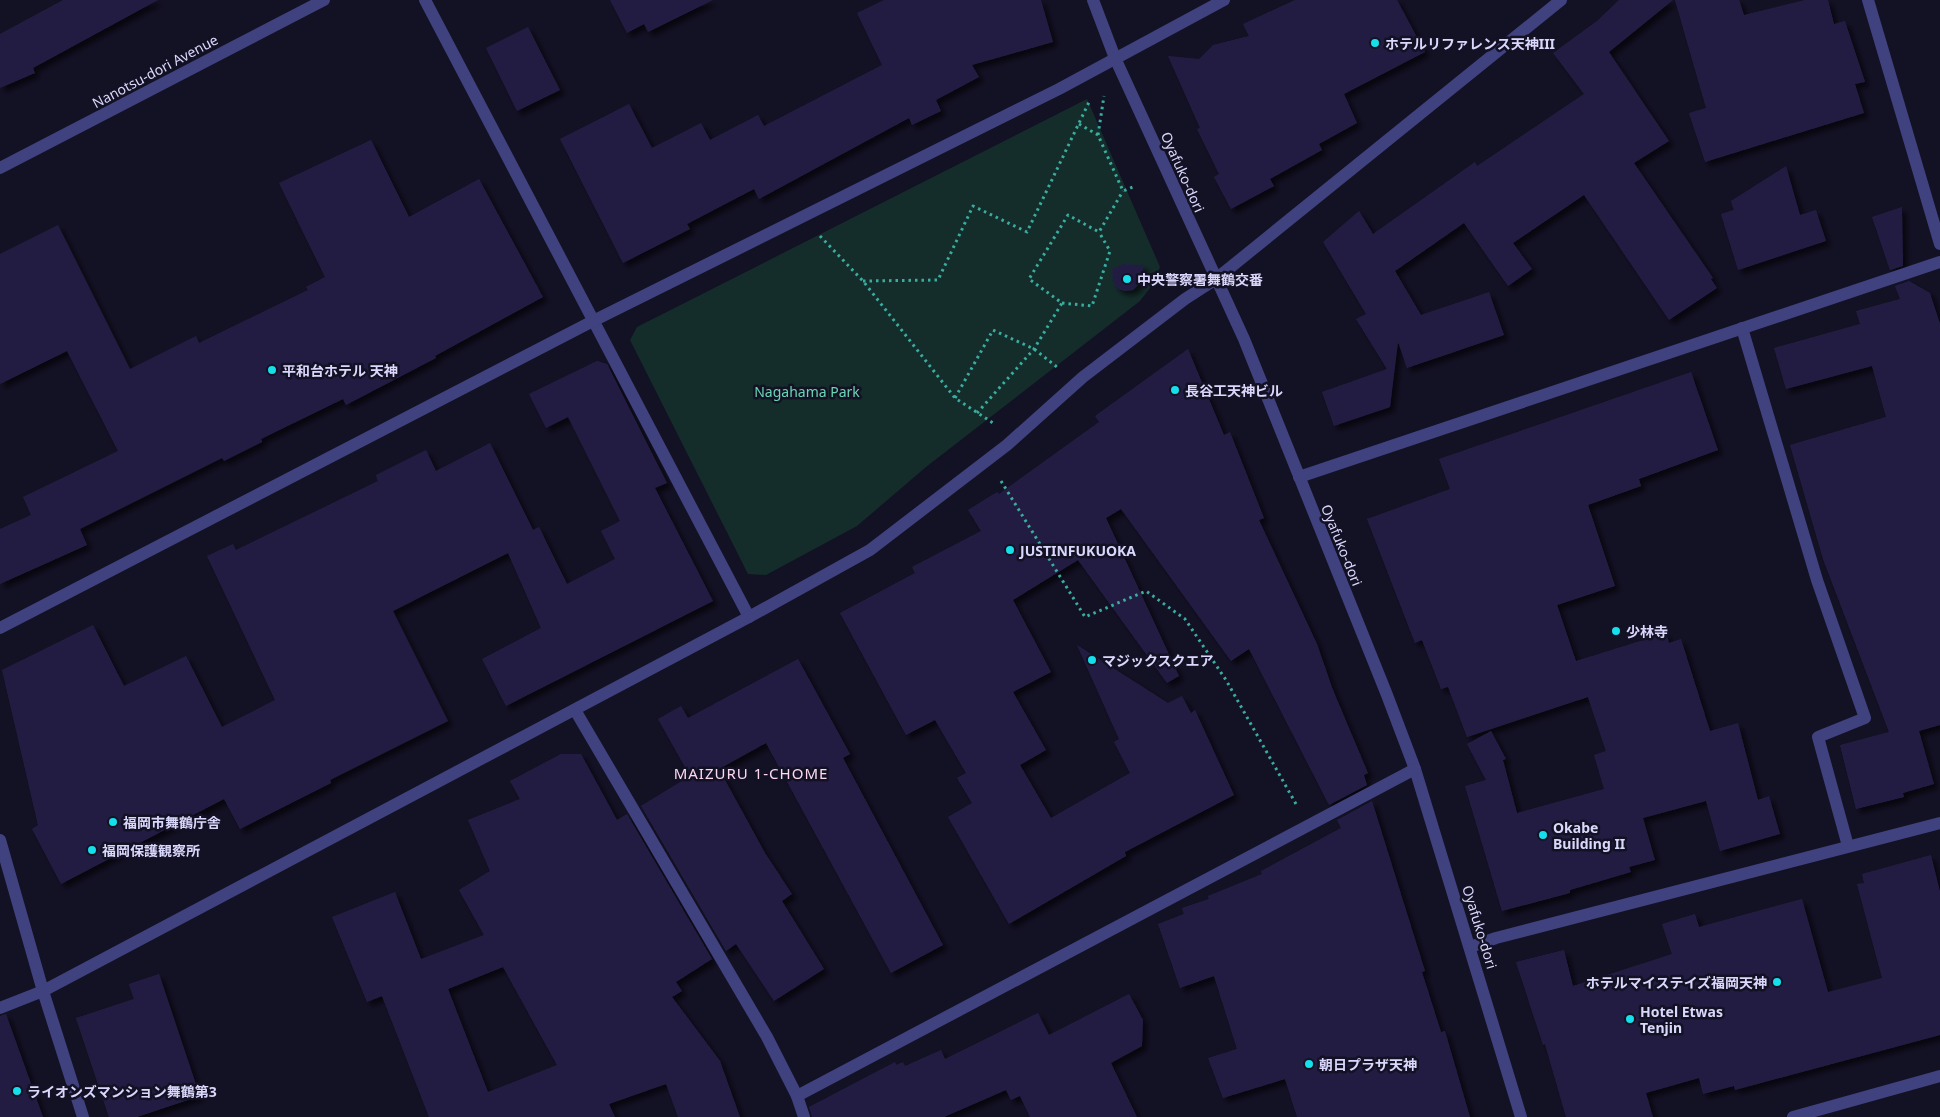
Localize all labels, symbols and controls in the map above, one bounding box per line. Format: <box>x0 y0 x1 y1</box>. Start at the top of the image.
street label: Nanotsu-dori Avenue <box>89 30 221 112</box>
place label: ホテルリファレンス天神III <box>1385 34 1555 53</box>
marker: ホテルリファレンス天神III <box>1369 37 1381 49</box>
street label: Oyafuko-dori <box>1157 129 1209 215</box>
place label: 中央警察署舞鶴交番 <box>1137 270 1263 289</box>
marker: 中央警察署舞鶴交番 <box>1121 273 1133 285</box>
place label: 平和台ホテル 天神 <box>282 361 398 380</box>
marker: 平和台ホテル 天神 <box>266 364 278 376</box>
place label: 長谷工天神ビル <box>1185 381 1283 400</box>
park label: Nagahama Park <box>754 382 860 401</box>
marker: 長谷工天神ビル <box>1169 384 1181 396</box>
street label: Oyafuko-dori <box>1317 501 1367 589</box>
place label: JUSTINFUKUOKA <box>1018 541 1136 560</box>
marker: JUSTINFUKUOKA <box>1004 544 1016 556</box>
place label: 少林寺 <box>1626 622 1668 641</box>
marker: 少林寺 <box>1610 625 1622 637</box>
place label: マジックスクエア <box>1102 651 1214 670</box>
marker: マジックスクエア <box>1086 654 1098 666</box>
district label: MAIZURU 1-CHOME <box>674 763 828 783</box>
place label: 福岡市舞鶴庁舎 <box>123 813 221 832</box>
marker: 福岡市舞鶴庁舎 <box>107 816 119 828</box>
place label: Okabe Building II <box>1553 818 1625 853</box>
marker: Okabe Building II <box>1537 829 1549 841</box>
place label: 福岡保護観察所 <box>102 841 200 860</box>
marker: 福岡保護観察所 <box>86 844 98 856</box>
street label: Oyafuko-dori <box>1458 883 1502 971</box>
place label: ホテルマイステイズ福岡天神 <box>1586 973 1767 992</box>
marker: ホテルマイステイズ福岡天神 <box>1771 976 1783 988</box>
place label: Hotel Etwas Tenjin <box>1640 1002 1723 1037</box>
marker: Hotel Etwas Tenjin <box>1624 1013 1636 1025</box>
place label: 朝日プラザ天神 <box>1319 1055 1417 1074</box>
marker: 朝日プラザ天神 <box>1303 1058 1315 1070</box>
place label: ライオンズマンション舞鶴第3 <box>27 1082 217 1101</box>
marker: ライオンズマンション舞鶴第3 <box>11 1085 23 1097</box>

